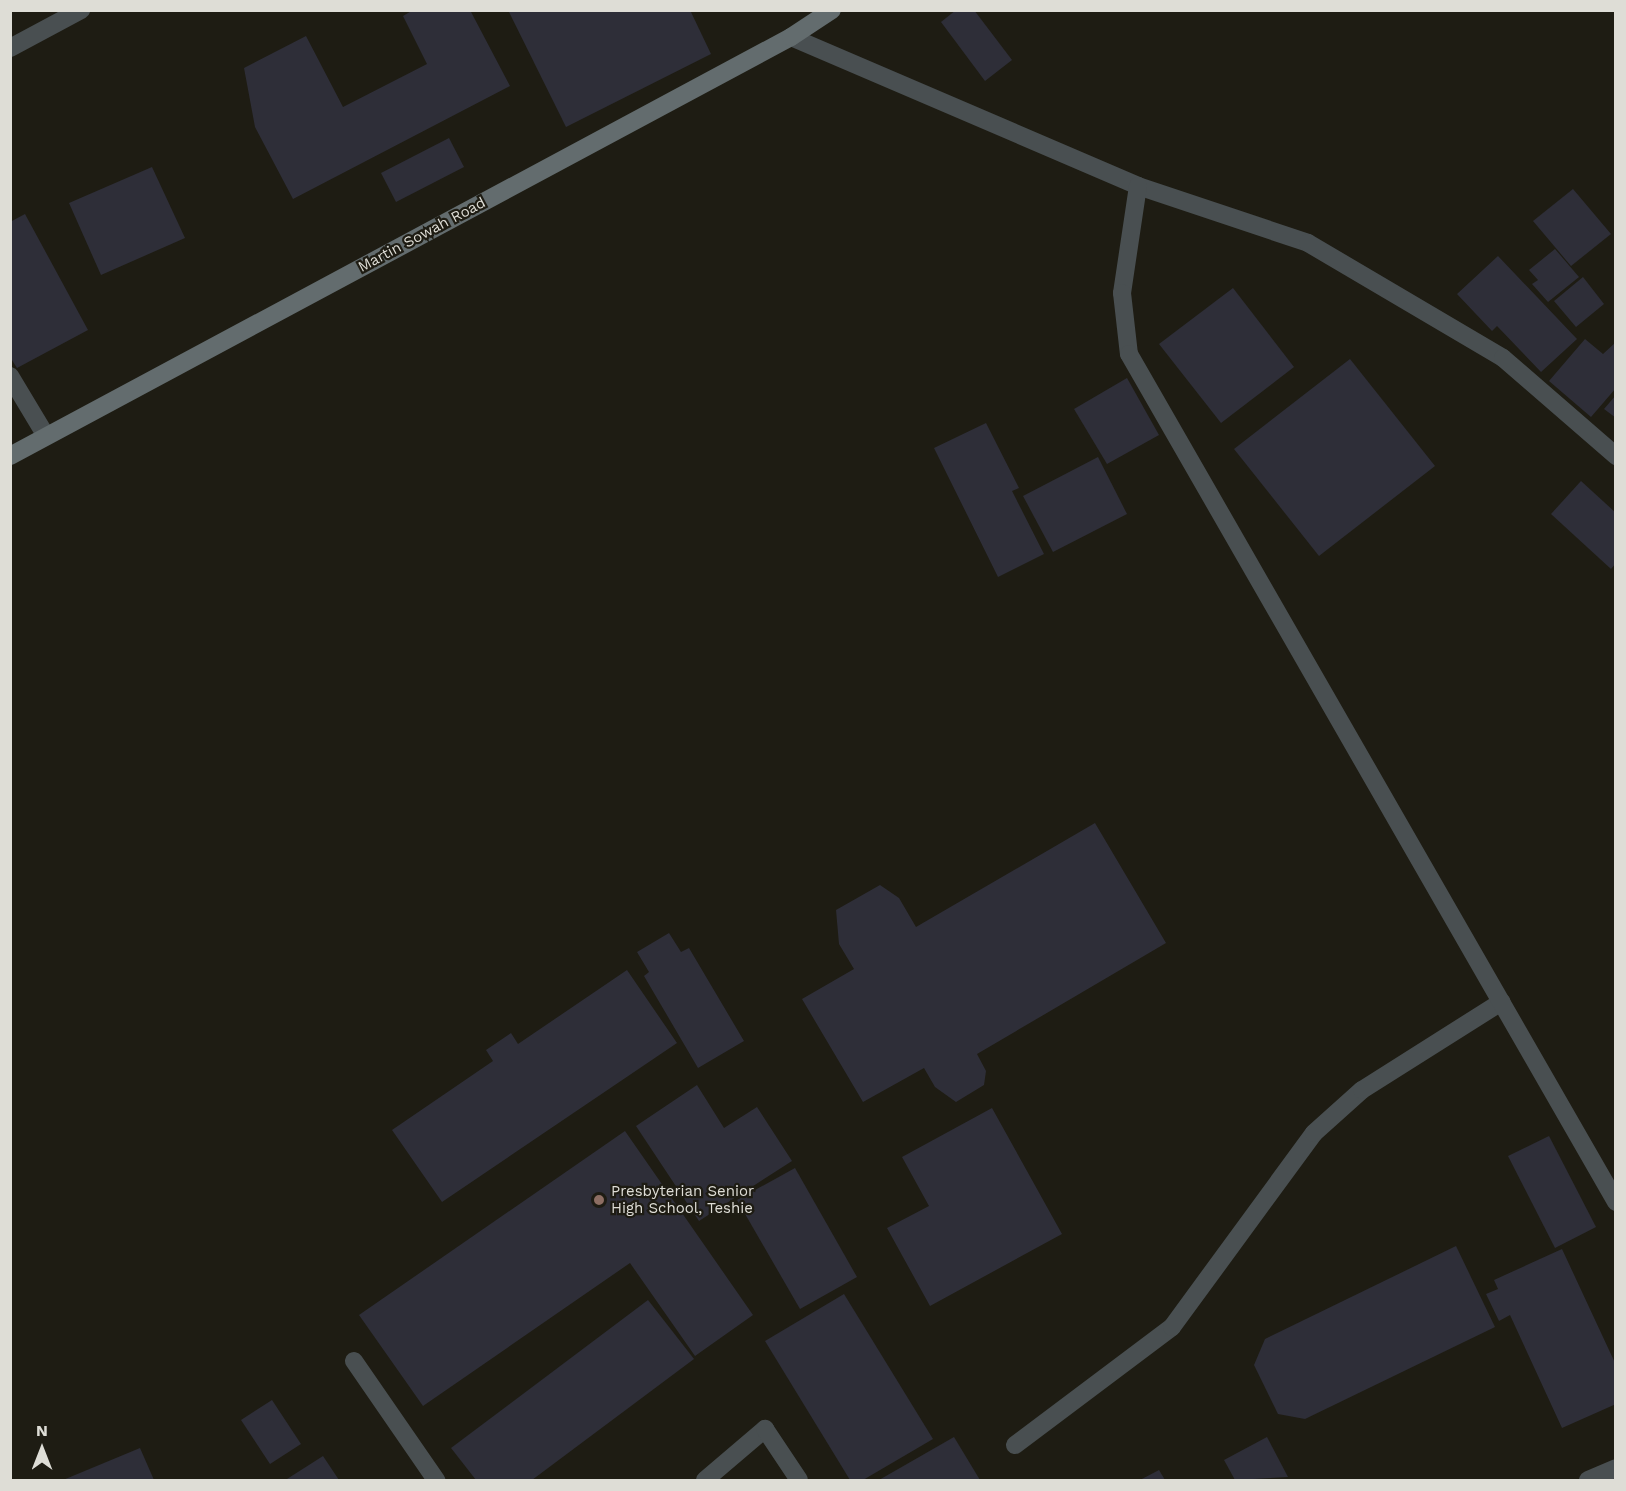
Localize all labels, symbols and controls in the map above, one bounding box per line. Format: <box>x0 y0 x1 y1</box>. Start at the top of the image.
street label: Martin Sowah Road <box>355 194 489 276</box>
place label: Presbyterian Senior High School, Teshie <box>611 1182 754 1217</box>
marker: Presbyterian Senior High School, Teshie <box>592 1193 606 1207</box>
north arrow <box>12 1419 72 1479</box>
text: N <box>36 1421 48 1440</box>

